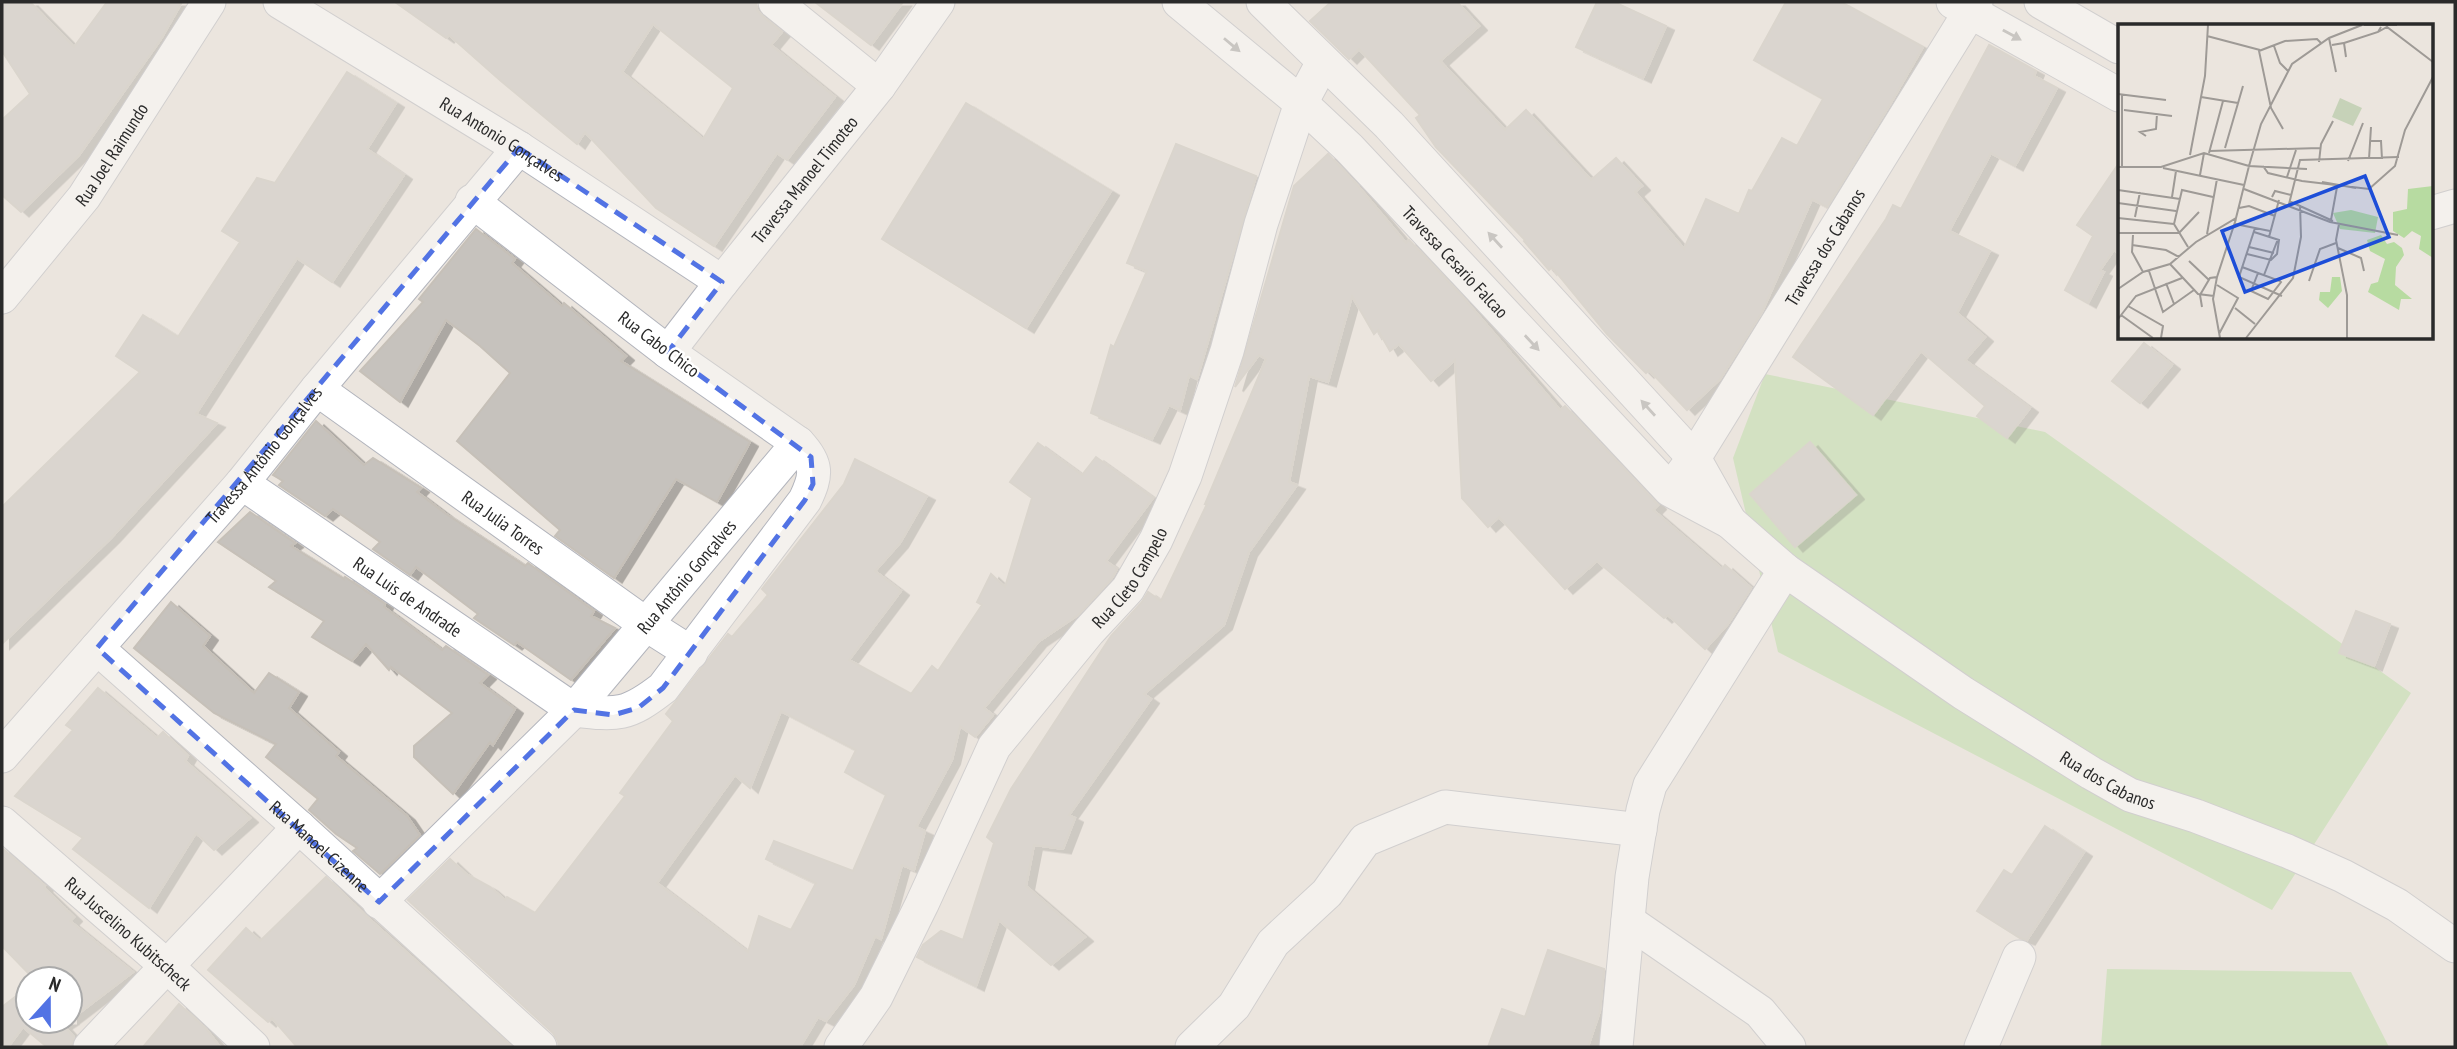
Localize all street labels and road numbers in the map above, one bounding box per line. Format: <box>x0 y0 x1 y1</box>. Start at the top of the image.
street label: Rua Antonio Gonçalves <box>436 91 569 186</box>
street label: Rua Joel Raimundo <box>70 98 153 211</box>
street label: Travessa Manoel Timoteo <box>746 111 862 248</box>
street label: Travessa dos Cabanos <box>1779 184 1869 310</box>
street label: Travessa Cesario Falcao <box>1397 201 1514 323</box>
street label: Rua Cabo Chico <box>614 306 704 382</box>
street label: Travessa Antônio Gonçalves <box>200 381 327 528</box>
street label: Rua Julia Torres <box>458 485 549 559</box>
street label: Rua Antônio Gonçalves <box>632 515 741 638</box>
street label: Rua Cleto Campelo <box>1086 523 1172 633</box>
street label: Rua Luis de Andrade <box>349 551 467 642</box>
street label: Rua dos Cabanos <box>2056 745 2158 814</box>
street label: Rua Manoel Cizenne <box>265 795 374 897</box>
street label: Rua Juscelino Kubitscheck <box>61 872 197 995</box>

